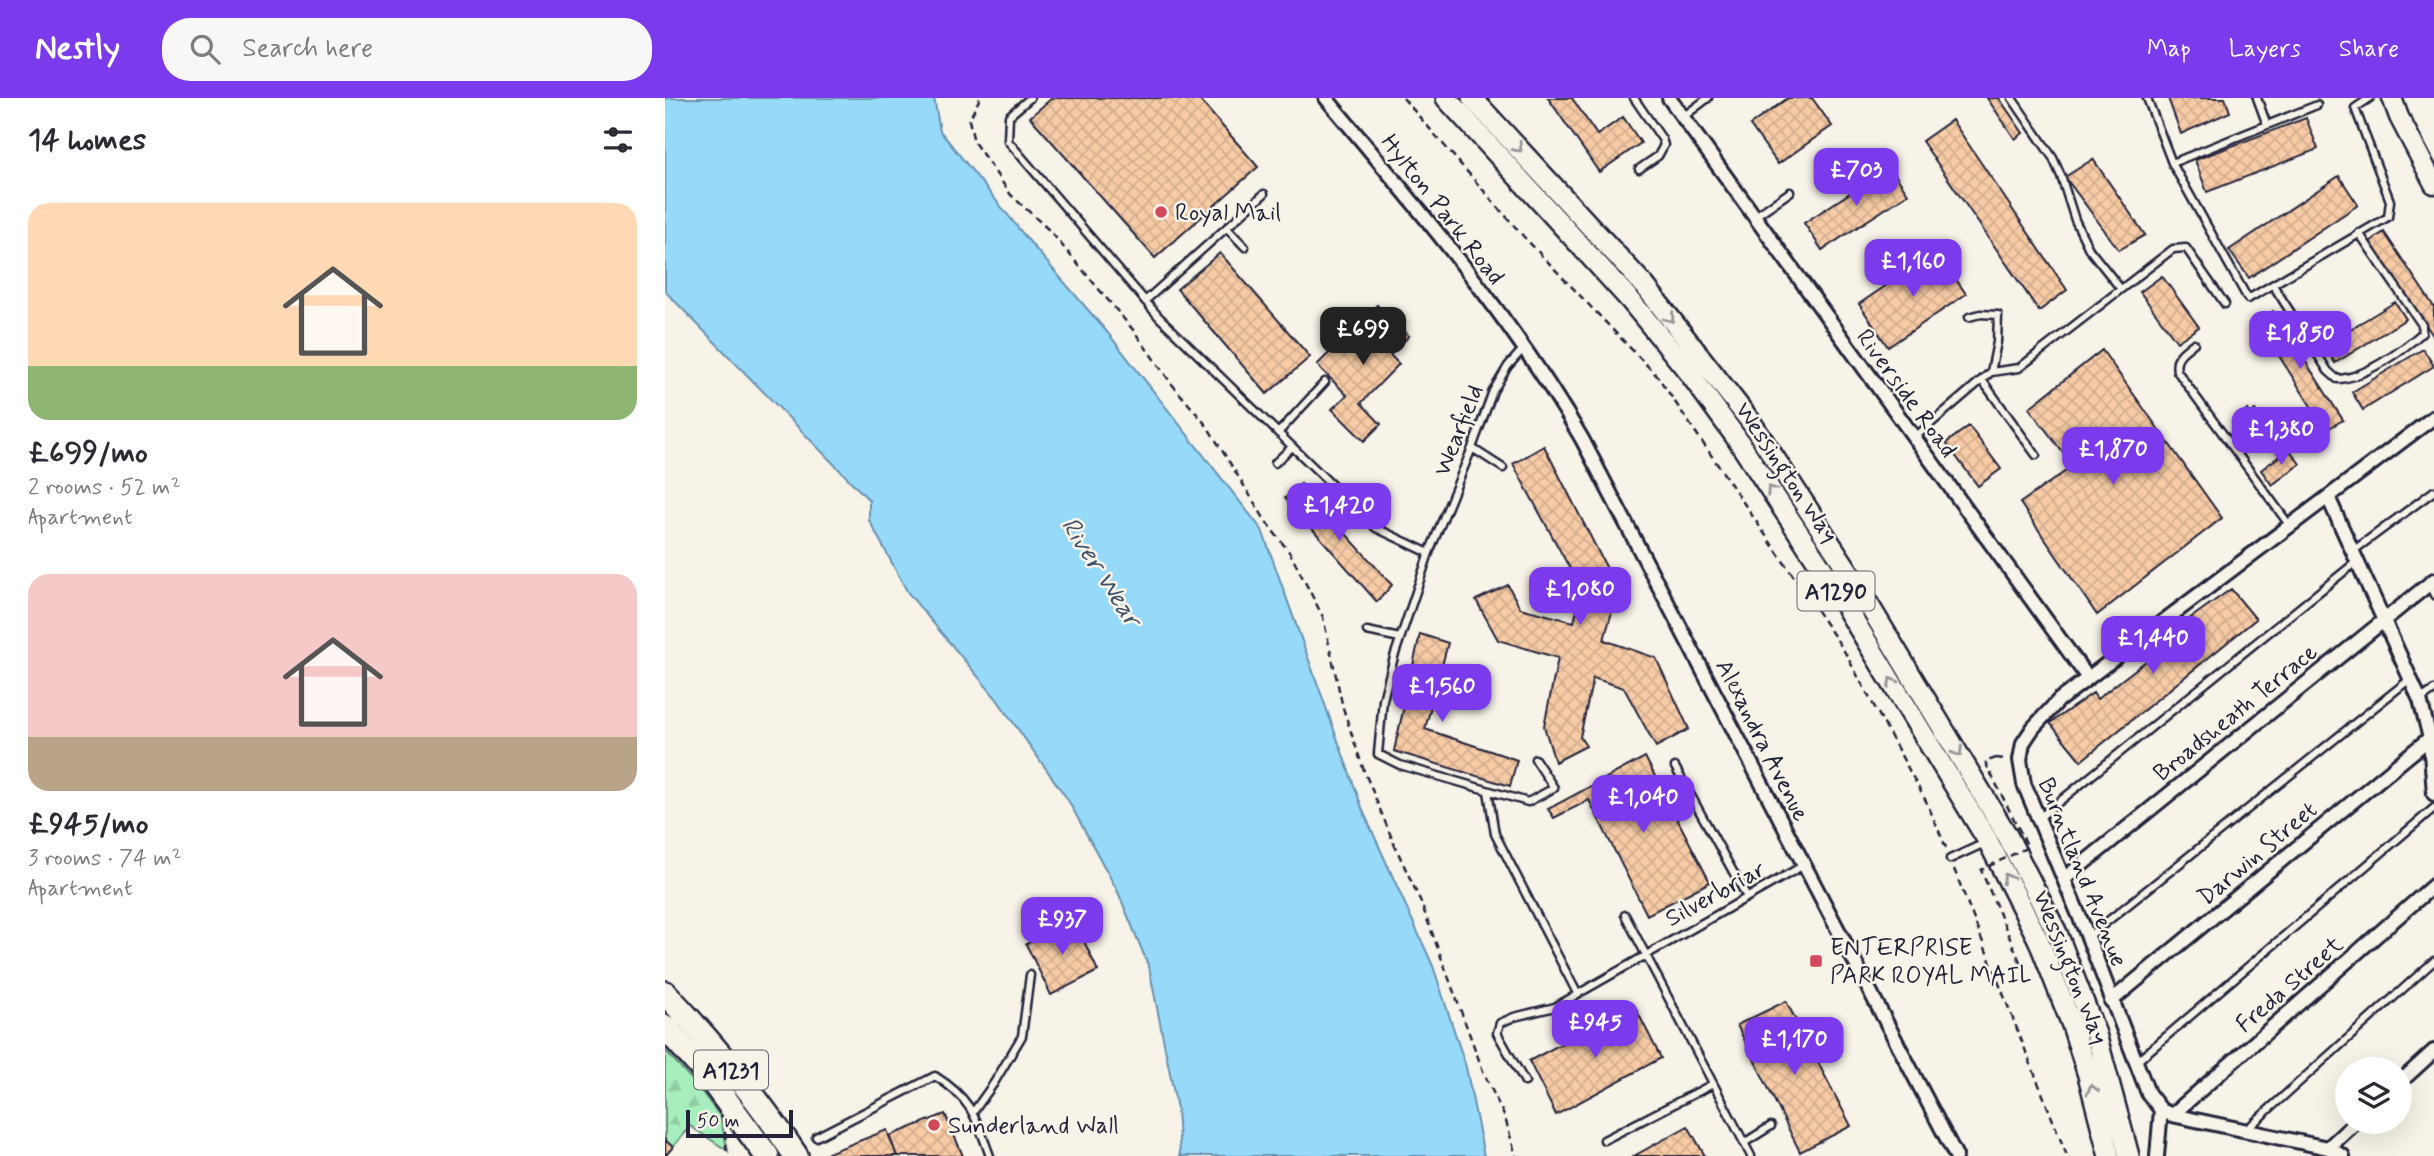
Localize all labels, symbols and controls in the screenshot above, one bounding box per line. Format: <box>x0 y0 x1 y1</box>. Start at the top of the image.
search box <box>162 18 652 81</box>
text: Nestly <box>35 27 120 71</box>
icon: search <box>186 30 224 68</box>
text: Search here <box>242 32 373 66</box>
text: Map <box>2147 34 2191 65</box>
text: Layers <box>2229 34 2301 65</box>
text: Share <box>2339 34 2399 65</box>
text: 14 homes <box>28 121 146 160</box>
icon: filters <box>599 121 637 159</box>
street label: Hylton Park Road <box>1373 128 1510 292</box>
one-way arrow <box>1510 140 1523 153</box>
pin: £703 <box>1815 148 1897 208</box>
text: £703 <box>1830 156 1882 186</box>
place label: Royal Mail <box>1175 198 1281 229</box>
marker: Royal Mail <box>1153 204 1169 220</box>
pin: £1,160 <box>1856 240 1970 299</box>
text: £1,160 <box>1881 247 1946 277</box>
icon: home <box>270 248 396 374</box>
pin: £699 <box>1322 308 1404 367</box>
one-way arrow <box>1661 310 1674 322</box>
pin: £1,850 <box>2243 312 2357 371</box>
text: £699 <box>1336 315 1390 345</box>
text: £1,850 <box>2265 319 2335 349</box>
street label: Riverside Road <box>1849 323 1963 464</box>
street label: Wearfield <box>1427 380 1492 481</box>
street label: Wessington Way <box>1725 396 1844 551</box>
pin: £1,380 <box>2224 408 2338 467</box>
text: £1,380 <box>2248 415 2314 445</box>
pin: £1,870 <box>2056 428 2170 487</box>
text: £699/mo <box>28 434 148 473</box>
text: £1,870 <box>2078 435 2148 465</box>
text: 2 rooms · 52 m² <box>28 473 181 503</box>
pin: £1,420 <box>1282 484 1396 543</box>
one-way arrow <box>1766 485 1779 498</box>
text: £1,420 <box>1303 491 1375 521</box>
text: Apartment <box>28 503 133 533</box>
water label: River Wear <box>1052 511 1150 636</box>
pin: £1,080 <box>1523 568 1637 627</box>
road number: A1290 <box>1797 572 1875 610</box>
text: £1,080 <box>1545 575 1615 605</box>
pin: £1,440 <box>2096 616 2210 676</box>
icon: home <box>270 619 396 745</box>
text: £1,440 <box>2117 624 2189 654</box>
street label: Broadsheath Terrace <box>2147 637 2324 789</box>
street label: Alexandra Avenue <box>1708 655 1816 827</box>
pin: £1,560 <box>1385 664 1499 724</box>
text: £1,560 <box>1408 672 1476 702</box>
one-way arrow <box>1887 677 1900 690</box>
one-way arrow <box>1950 744 1963 757</box>
street label: Burntland Avenue <box>2030 773 2134 972</box>
pin: £1,040 <box>1586 776 1700 835</box>
text: £1,040 <box>1608 783 1678 813</box>
street label: Darwin Street <box>2192 795 2324 913</box>
text: £945/mo <box>28 805 148 844</box>
text: 3 rooms · 74 m² <box>28 844 182 874</box>
street label: Silverbriar <box>1660 854 1771 935</box>
one-way arrow <box>2002 873 2016 885</box>
text: Apartment <box>28 874 133 904</box>
street label: Wessington Way <box>2022 886 2115 1050</box>
pin: £937 <box>1021 898 1103 957</box>
text: £937 <box>1037 905 1087 935</box>
street label: Freda Street <box>2230 930 2350 1040</box>
place label: ENTERPRISE PARK ROYAL MAIL <box>1830 933 2032 992</box>
marker: ENTERPRISE PARK ROYAL MAIL <box>1808 953 1824 969</box>
pin: £945 <box>1554 1000 1636 1060</box>
text: £945 <box>1568 1008 1622 1038</box>
pin: £1,170 <box>1737 1018 1851 1077</box>
text: £1,170 <box>1761 1025 1828 1055</box>
road number: A1231 <box>694 1051 768 1090</box>
map controls <box>2335 1057 2412 1134</box>
button: layers <box>2335 1057 2412 1134</box>
one-way arrow <box>2086 1083 2100 1095</box>
scale bar <box>686 1107 793 1139</box>
text: 50 m <box>697 1109 740 1134</box>
place label: Sunderland Wall <box>948 1111 1119 1142</box>
marker: Sunderland Wall <box>926 1117 942 1133</box>

